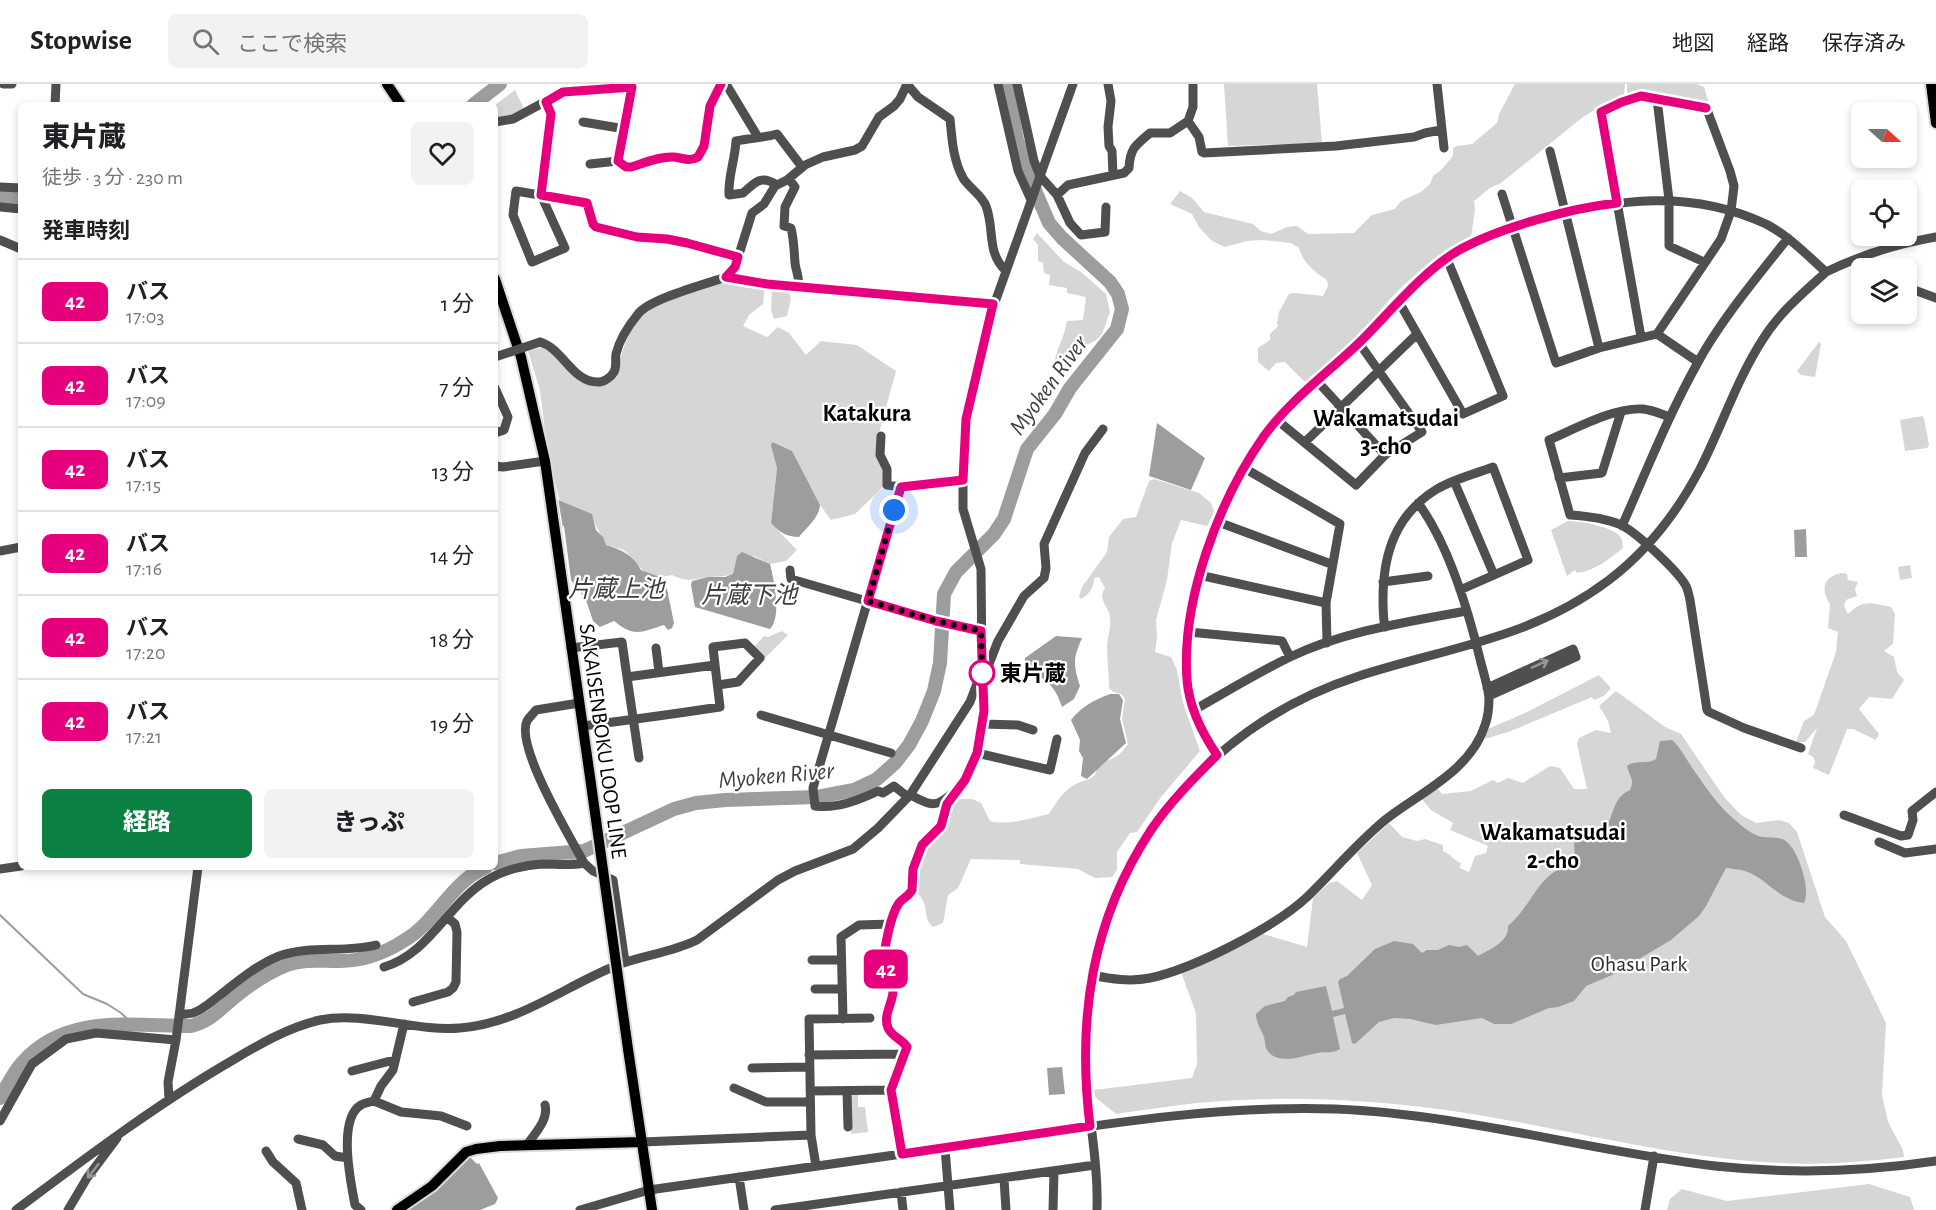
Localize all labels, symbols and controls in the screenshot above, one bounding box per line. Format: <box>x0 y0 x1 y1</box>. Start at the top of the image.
search box <box>168 14 588 68</box>
icon: search <box>189 25 222 58</box>
text: Stopwise <box>30 27 132 55</box>
text: ここで検索 <box>237 33 347 55</box>
text: 地図 <box>1672 33 1714 54</box>
text: 経路 <box>1747 33 1789 54</box>
text: 保存済み <box>1822 33 1906 54</box>
north arrow <box>1851 102 1917 168</box>
map controls <box>1851 102 1917 324</box>
button: heart <box>411 122 474 185</box>
text: 東片蔵 <box>42 124 126 152</box>
text: 徒歩 · 3 分 · 230 m <box>42 168 183 188</box>
button: locate <box>1851 180 1917 246</box>
text: 発車時刻 <box>42 220 130 242</box>
button: layers <box>1851 258 1917 324</box>
text: バス <box>126 281 170 303</box>
text: 42 <box>65 291 85 312</box>
text: 1 分 <box>441 293 474 315</box>
text: 17:03 <box>126 307 165 327</box>
water label: Myoken River <box>1005 331 1093 440</box>
text: バス <box>126 365 170 387</box>
text: 42 <box>65 375 85 396</box>
text: 7 分 <box>439 377 474 399</box>
text: 17:09 <box>126 391 166 411</box>
district label: Katakura <box>823 402 911 426</box>
district label: Wakamatsudai 3-cho <box>1313 407 1459 459</box>
text: バス <box>126 449 170 471</box>
text: 42 <box>65 459 85 480</box>
text: 13 分 <box>432 461 474 483</box>
text: 17:15 <box>126 475 161 495</box>
your location <box>879 495 909 525</box>
text: バス <box>126 533 170 555</box>
text: 42 <box>65 543 85 564</box>
text: 14 分 <box>430 545 474 567</box>
text: 17:16 <box>126 559 162 579</box>
water label: 片蔵上池 <box>568 576 666 602</box>
water label: 片蔵下池 <box>701 582 799 608</box>
text: バス <box>126 617 170 639</box>
street label: SAKAISENBOKU LOOP LINE <box>576 622 630 860</box>
text: 42 <box>65 627 85 648</box>
text: 18 分 <box>430 629 474 651</box>
text: 17:20 <box>126 643 165 663</box>
one-way arrow <box>1531 658 1549 669</box>
marker: 東片蔵 <box>969 660 995 686</box>
place label: 東片蔵 <box>1000 662 1066 685</box>
text: バス <box>126 701 170 723</box>
text: 42 <box>65 711 85 732</box>
text: 19 分 <box>430 713 474 735</box>
text: 17:21 <box>126 727 162 747</box>
water label: Myoken River <box>717 759 836 793</box>
button: 経路 <box>42 789 252 858</box>
button: きっぷ <box>264 789 474 858</box>
district label: Wakamatsudai 2-cho <box>1480 821 1626 873</box>
line badge: 42 <box>859 950 913 988</box>
park label: Ohasu Park <box>1591 953 1687 975</box>
text: 42 <box>876 959 896 980</box>
one-way arrow <box>86 1163 99 1179</box>

